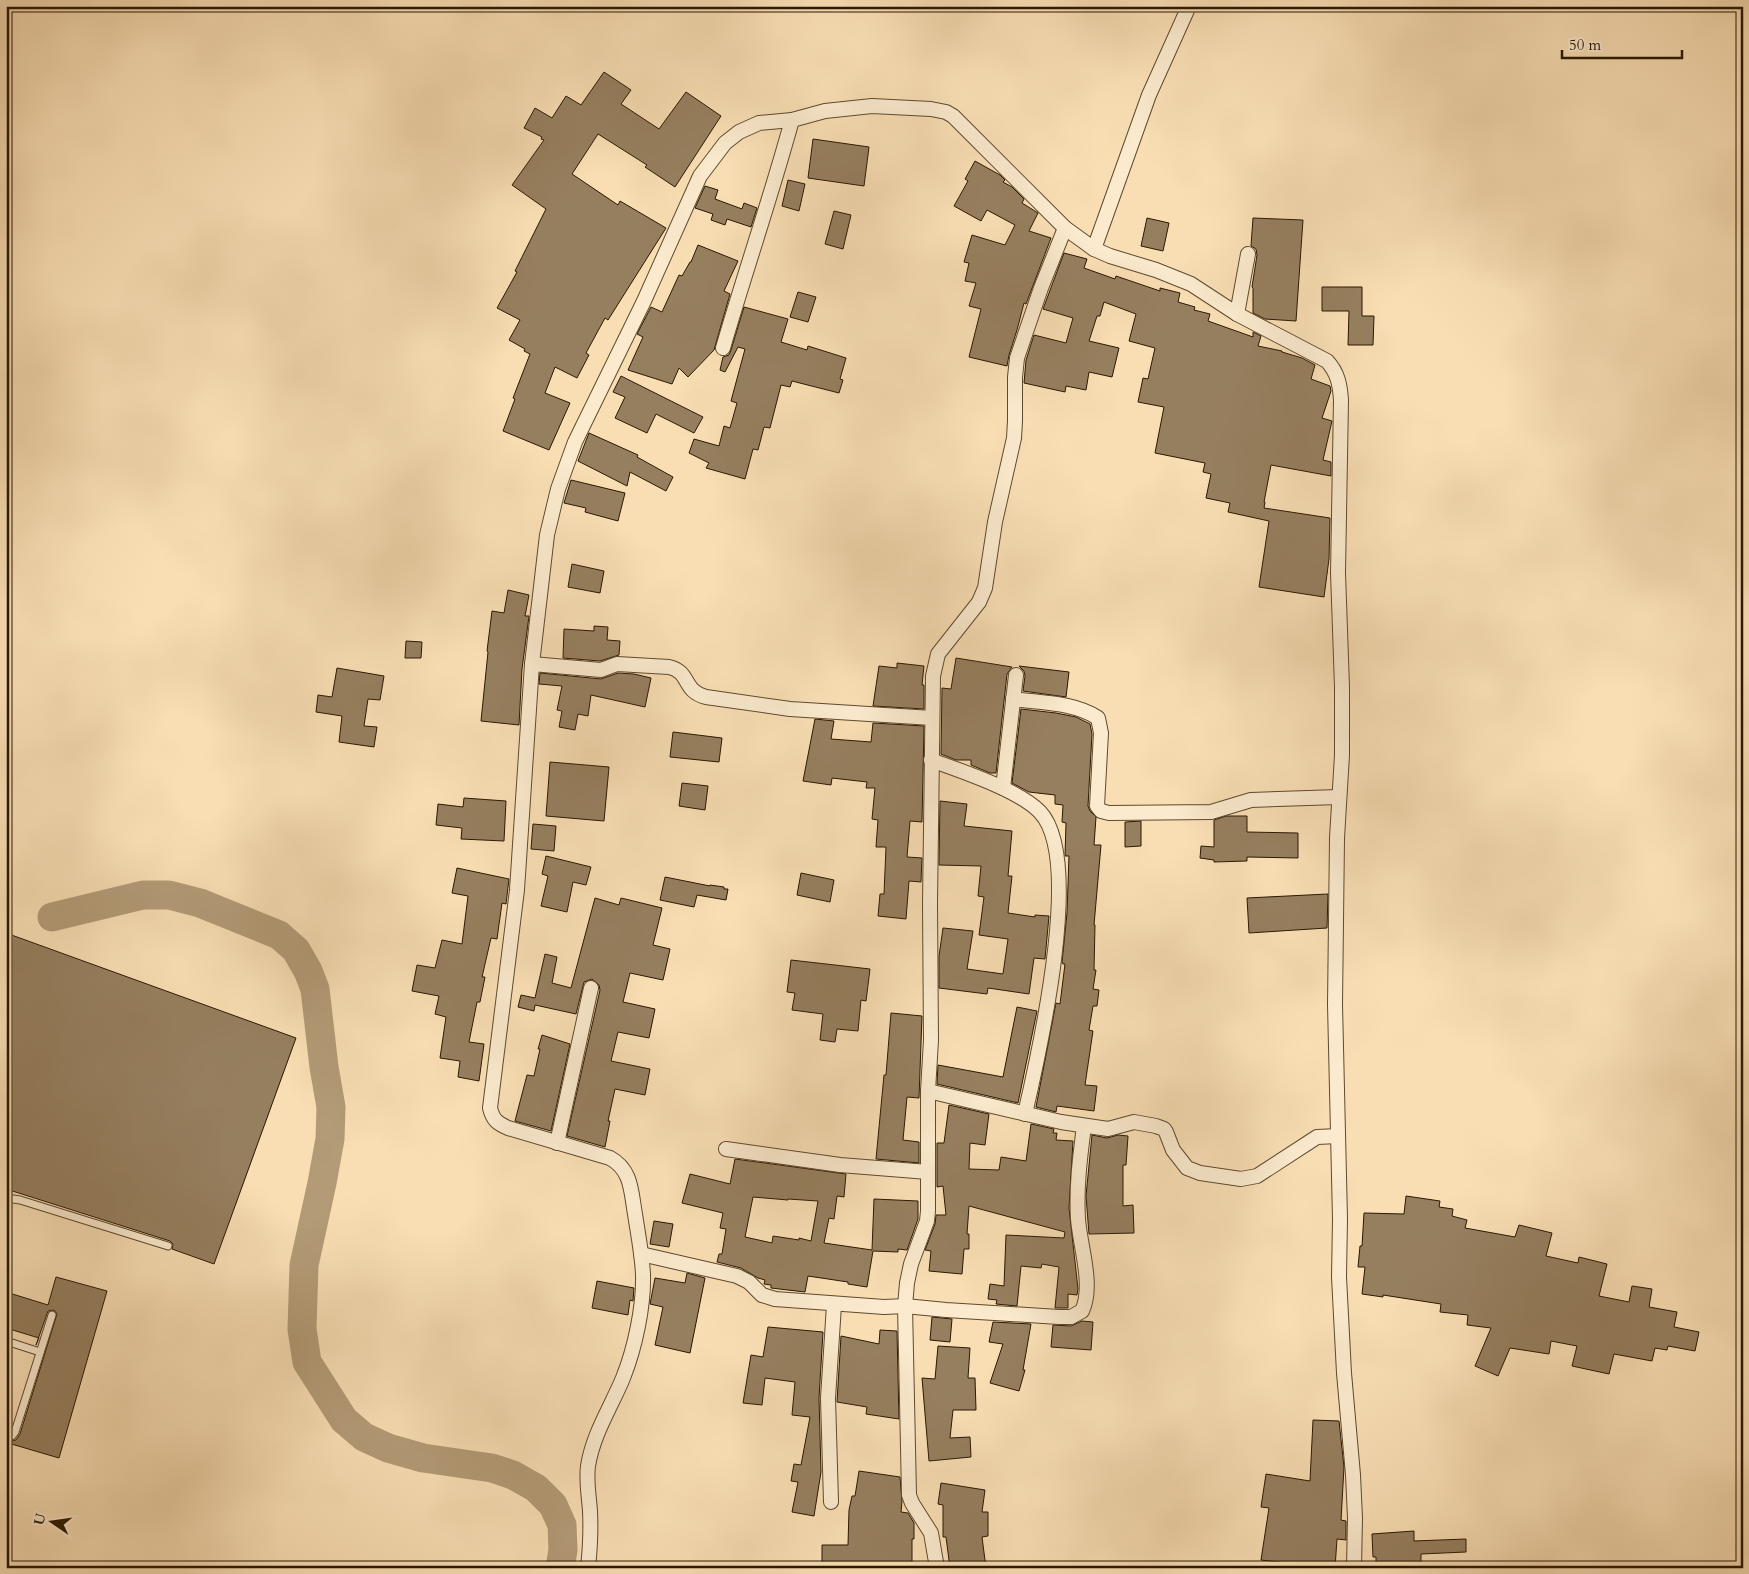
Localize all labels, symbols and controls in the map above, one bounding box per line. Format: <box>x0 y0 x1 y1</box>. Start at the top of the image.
scale bar <box>1562 28 1682 60</box>
text: 50 m <box>1569 35 1601 55</box>
north arrow <box>28 1496 78 1546</box>
text: U <box>29 1511 50 1527</box>

